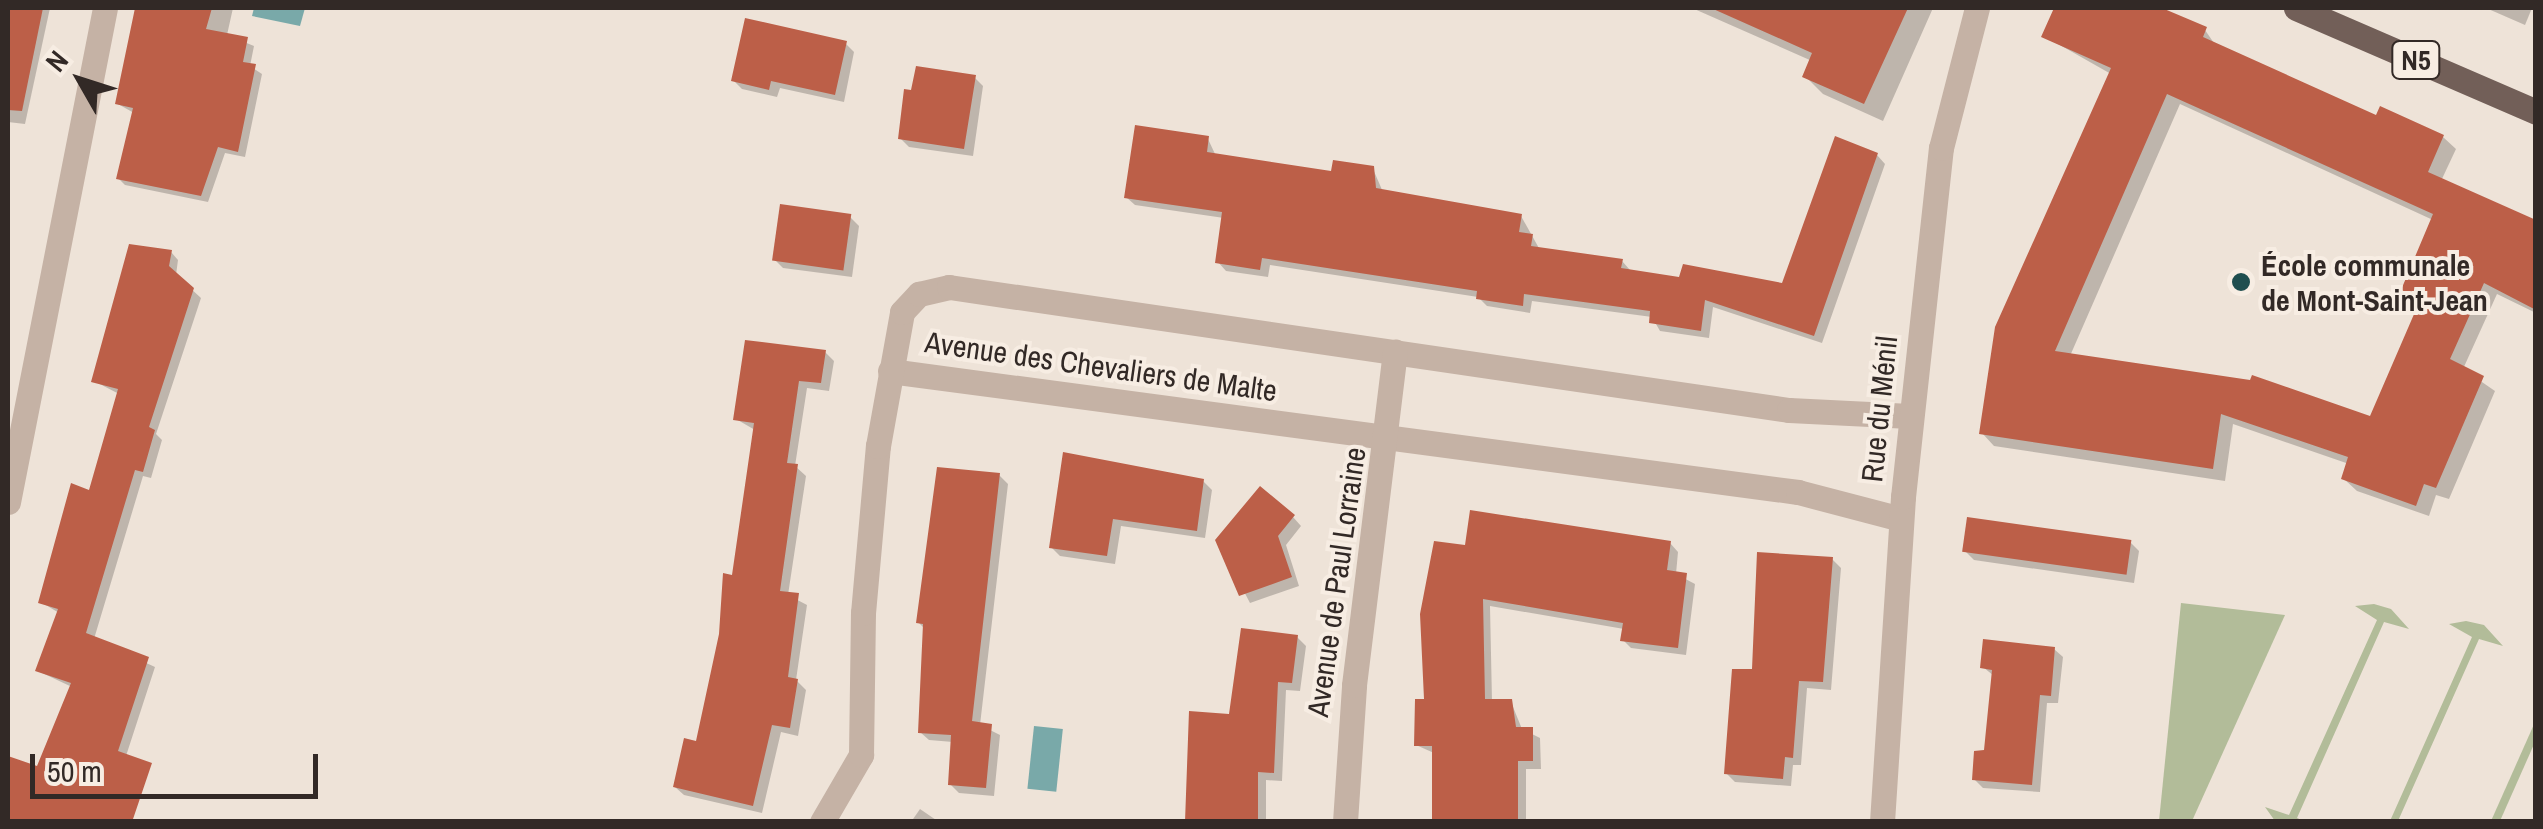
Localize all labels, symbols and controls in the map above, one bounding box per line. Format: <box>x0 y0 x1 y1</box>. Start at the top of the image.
north arrow <box>30 30 130 130</box>
road number: N5 <box>2391 37 2441 83</box>
text: N <box>37 43 77 80</box>
place label: École communale de Mont-Saint-Jean <box>2261 247 2488 318</box>
marker: École communale de Mont-Saint-Jean <box>2230 271 2252 293</box>
street label: Avenue des Chevaliers de Malte <box>923 323 1279 409</box>
street label: Rue du Ménil <box>1853 334 1905 484</box>
street label: Avenue de Paul Lorraine <box>1299 445 1373 719</box>
scale bar <box>35 734 322 796</box>
text: 50 m <box>47 751 102 791</box>

